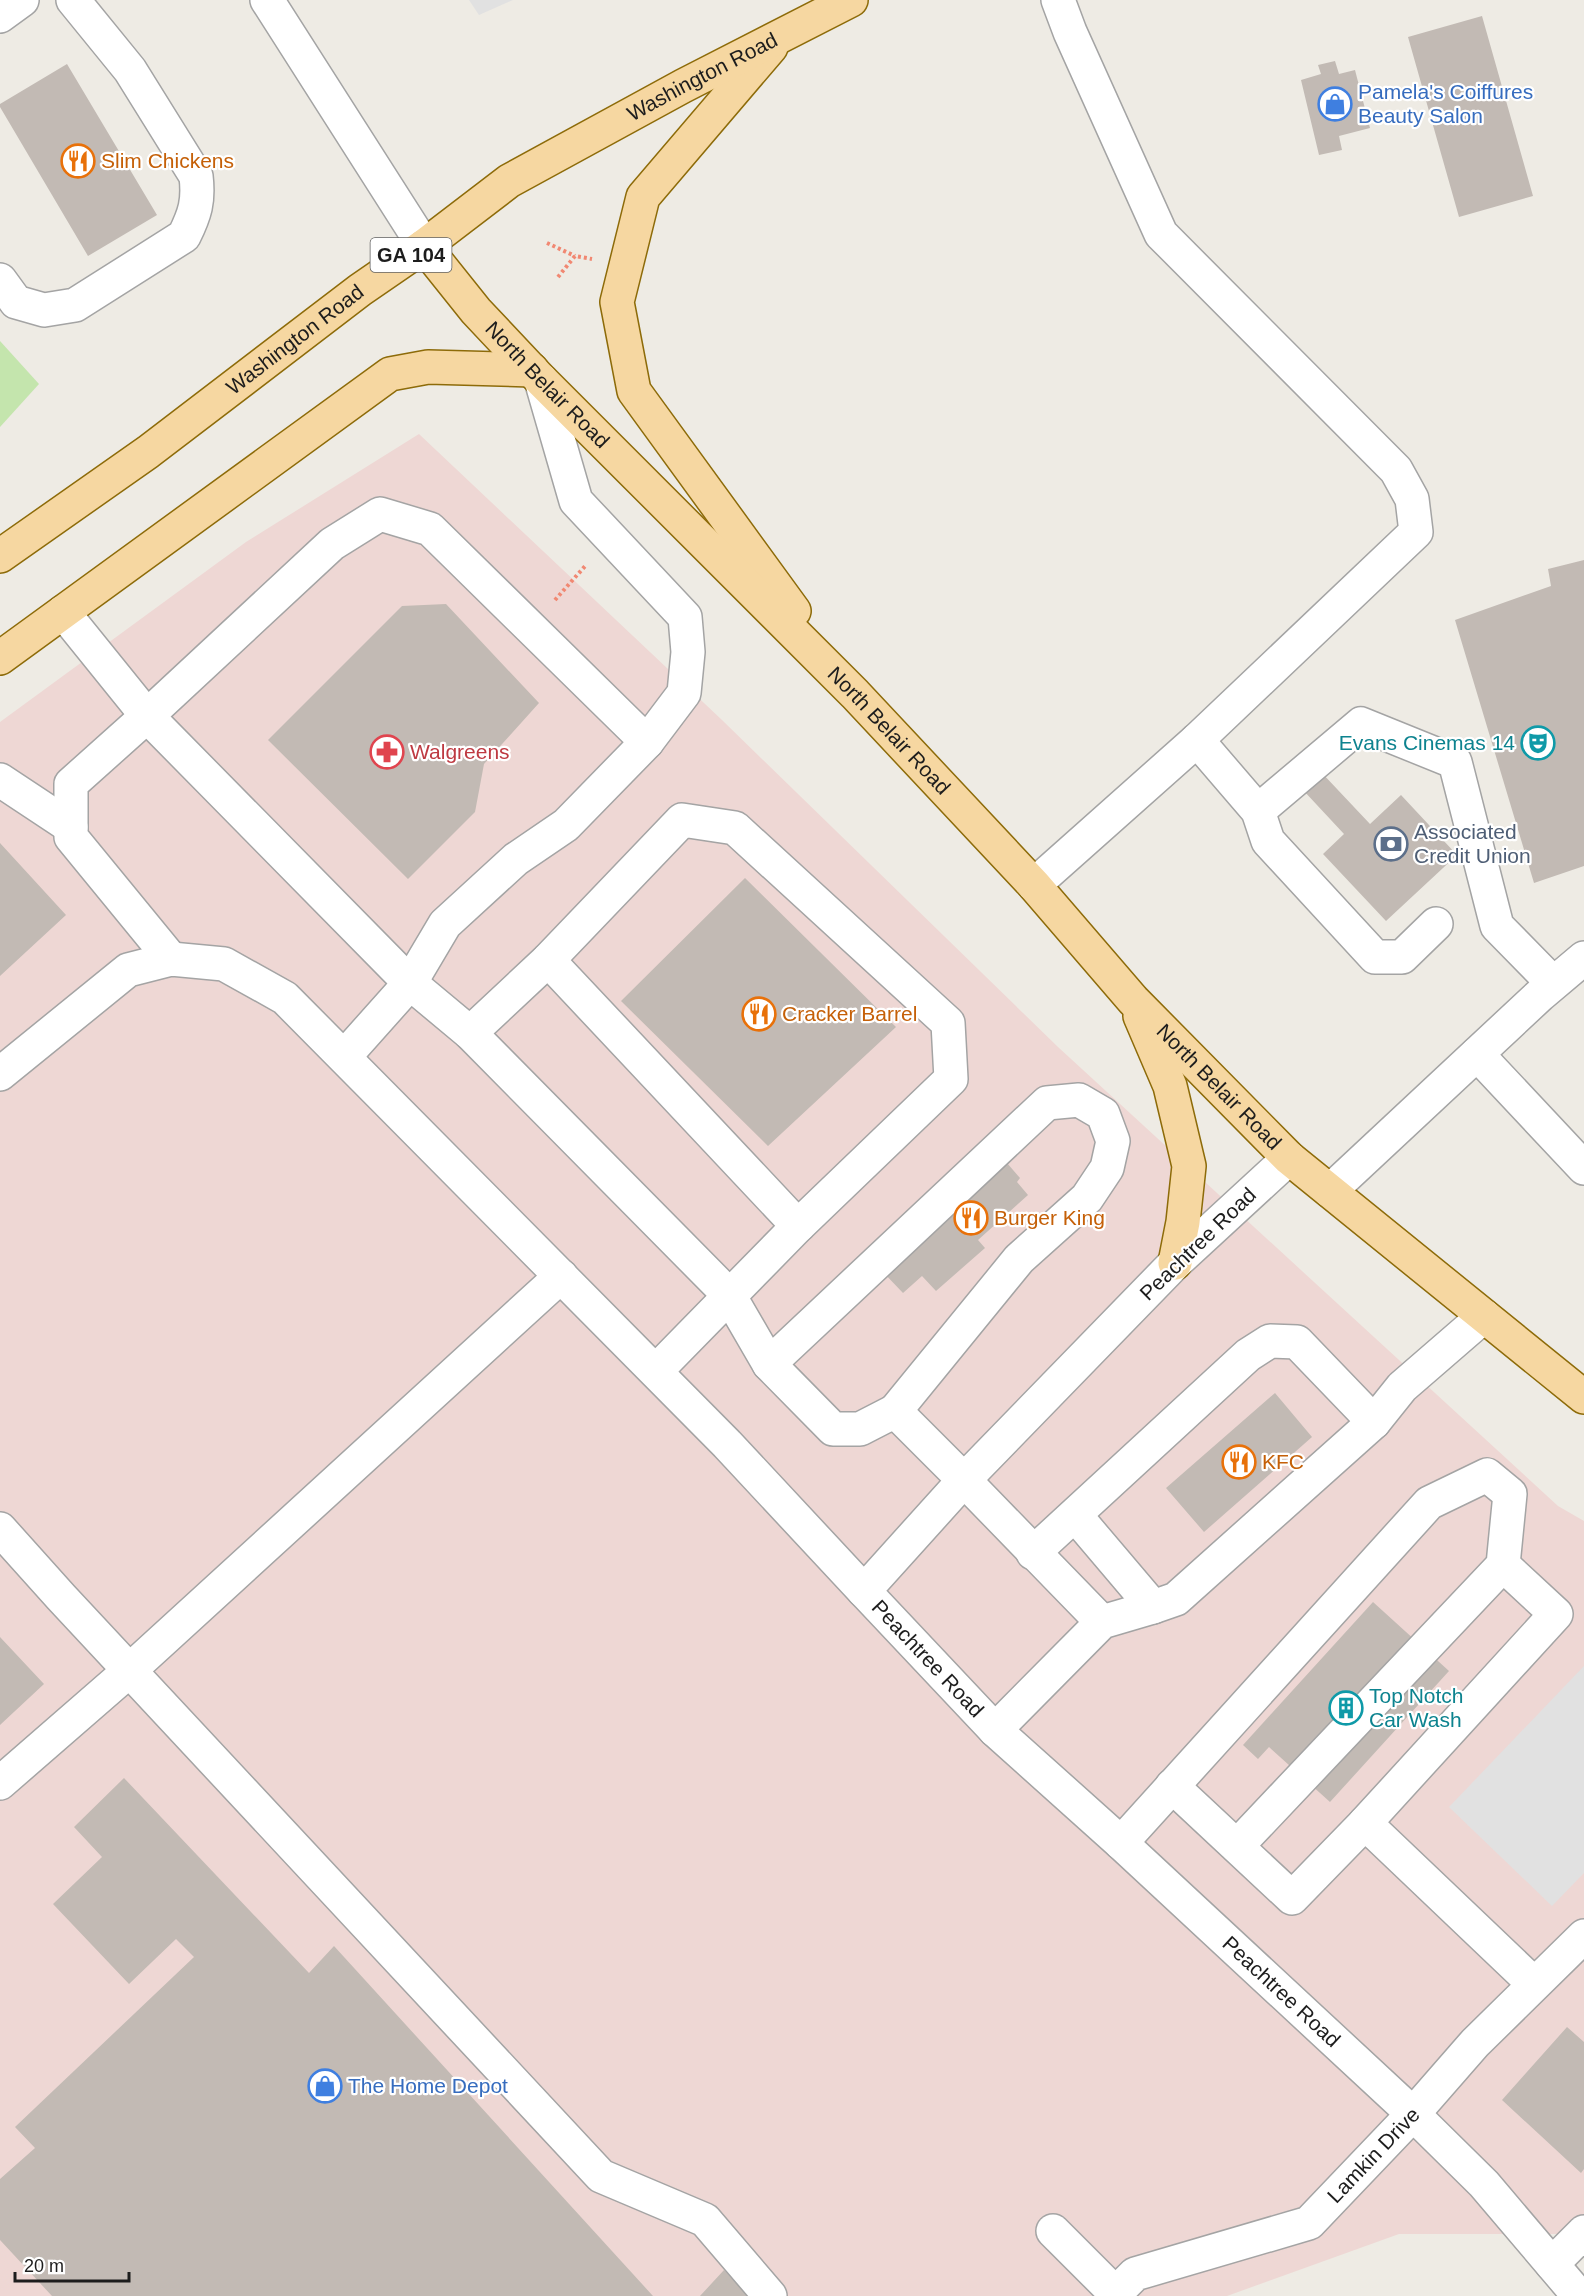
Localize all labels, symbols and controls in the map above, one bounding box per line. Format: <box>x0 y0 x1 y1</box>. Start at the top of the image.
street label: Washington Road <box>623 28 781 125</box>
place label: Pamela's Coiffures Beauty Salon <box>1358 80 1533 127</box>
shop icon: Pamela's Coiffures Beauty Salon <box>1317 86 1353 122</box>
restaurant icon: Slim Chickens <box>60 143 96 179</box>
place label: Slim Chickens <box>101 149 234 172</box>
road number: GA 104 <box>370 238 452 272</box>
street label: Washington Road <box>222 280 368 399</box>
street label: North Belair Road <box>481 317 614 452</box>
street label: North Belair Road <box>823 662 955 799</box>
theatre icon: Evans Cinemas 14 <box>1520 725 1556 761</box>
place label: Evans Cinemas 14 <box>1339 731 1515 754</box>
pharmacy icon: Walgreens <box>369 734 405 770</box>
place label: Walgreens <box>410 740 510 763</box>
place label: Associated Credit Union <box>1414 820 1531 867</box>
bank icon: Associated Credit Union <box>1373 826 1409 862</box>
restaurant icon: Cracker Barrel <box>741 996 777 1032</box>
place label: Cracker Barrel <box>782 1002 917 1025</box>
street label: North Belair Road <box>1152 1019 1286 1154</box>
street label: Peachtree Road <box>1135 1183 1260 1305</box>
restaurant icon: Burger King <box>953 1200 989 1236</box>
place label: Burger King <box>994 1206 1105 1229</box>
restaurant icon: KFC <box>1221 1444 1257 1480</box>
place label: KFC <box>1262 1450 1304 1473</box>
street label: Peachtree Road <box>868 1595 989 1721</box>
place label: Top Notch Car Wash <box>1369 1684 1464 1731</box>
building icon: Top Notch Car Wash <box>1328 1690 1364 1726</box>
street label: Peachtree Road <box>1218 1931 1345 2051</box>
shop icon: The Home Depot <box>307 2068 343 2104</box>
place label: The Home Depot <box>348 2074 508 2097</box>
street label: Lamkin Drive <box>1323 2103 1424 2207</box>
scale bar <box>15 2245 129 2283</box>
text: 20 m <box>24 2256 64 2276</box>

